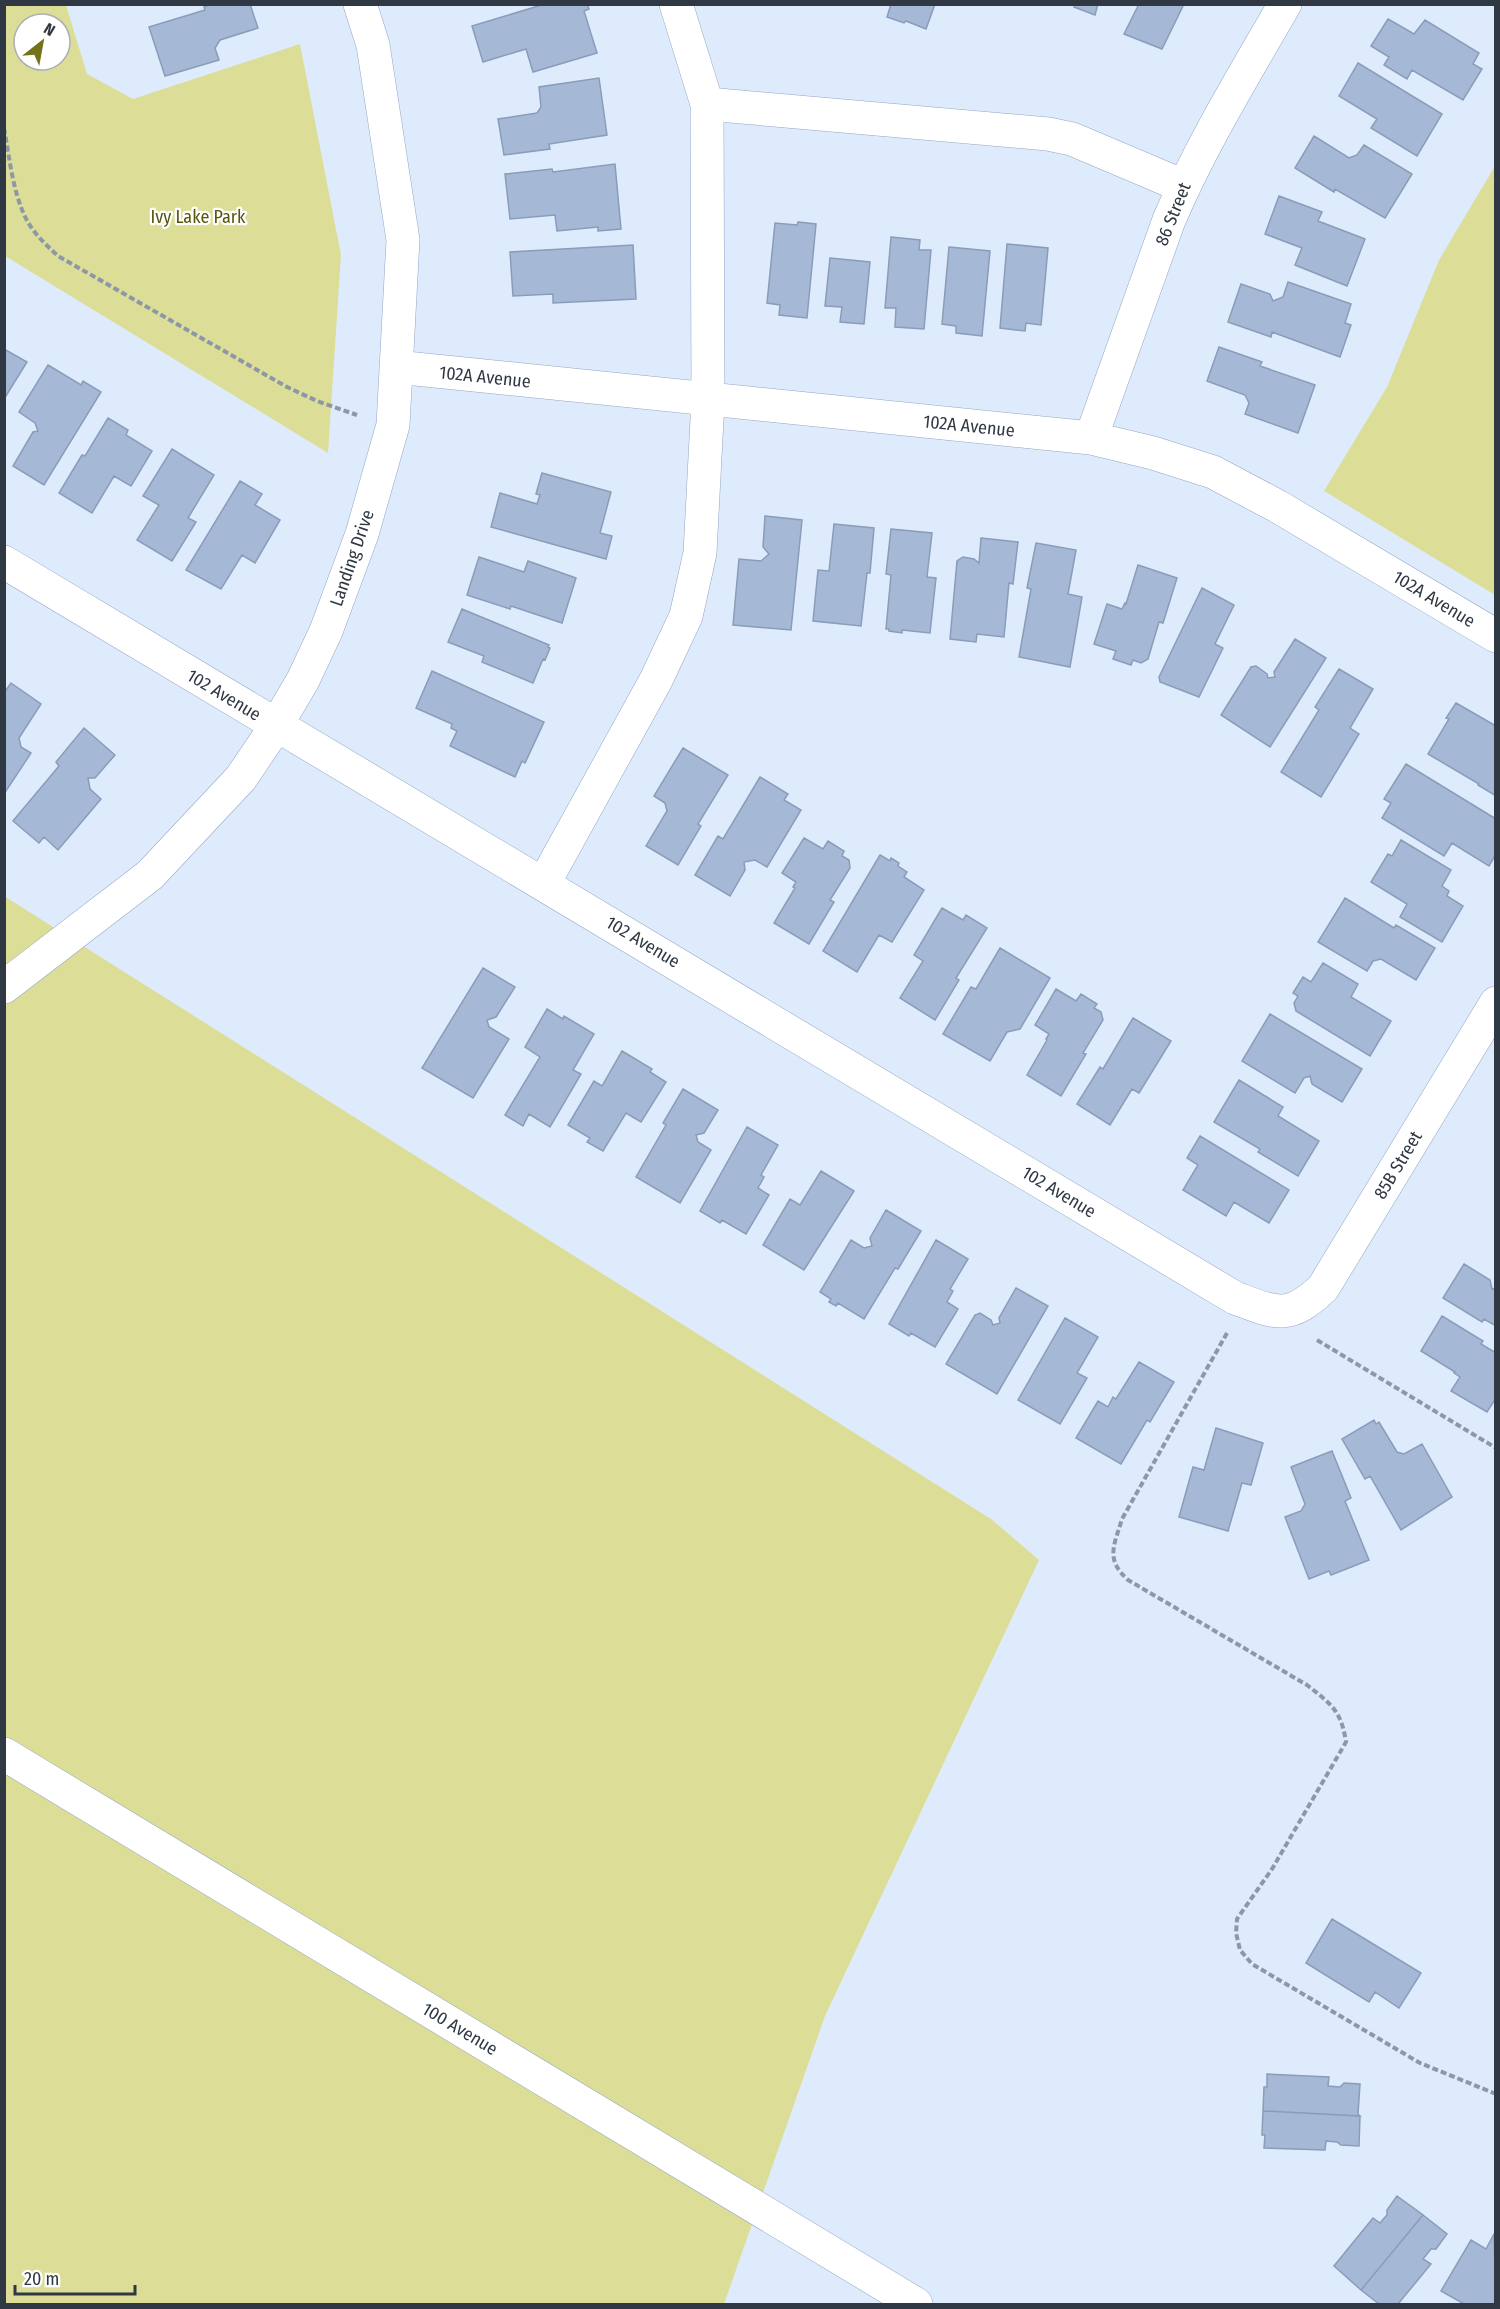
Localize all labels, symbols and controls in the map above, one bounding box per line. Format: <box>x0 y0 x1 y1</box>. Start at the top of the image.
north arrow <box>12 12 72 72</box>
text: N <box>40 19 58 40</box>
street label: 86 Street <box>1150 179 1196 249</box>
park label: Ivy Lake Park <box>151 206 246 228</box>
street label: 102A Avenue <box>438 361 532 393</box>
street label: 102A Avenue <box>922 410 1016 442</box>
street label: Landing Drive <box>325 507 379 609</box>
street label: 102A Avenue <box>1389 566 1479 632</box>
street label: 102 Avenue <box>183 664 265 726</box>
street label: 102 Avenue <box>602 911 684 973</box>
street label: 85B Street <box>1369 1127 1427 1203</box>
street label: 102 Avenue <box>1018 1161 1100 1223</box>
street label: 100 Avenue <box>418 1998 502 2060</box>
scale bar <box>15 2258 135 2296</box>
text: 20 m <box>24 2268 59 2290</box>

